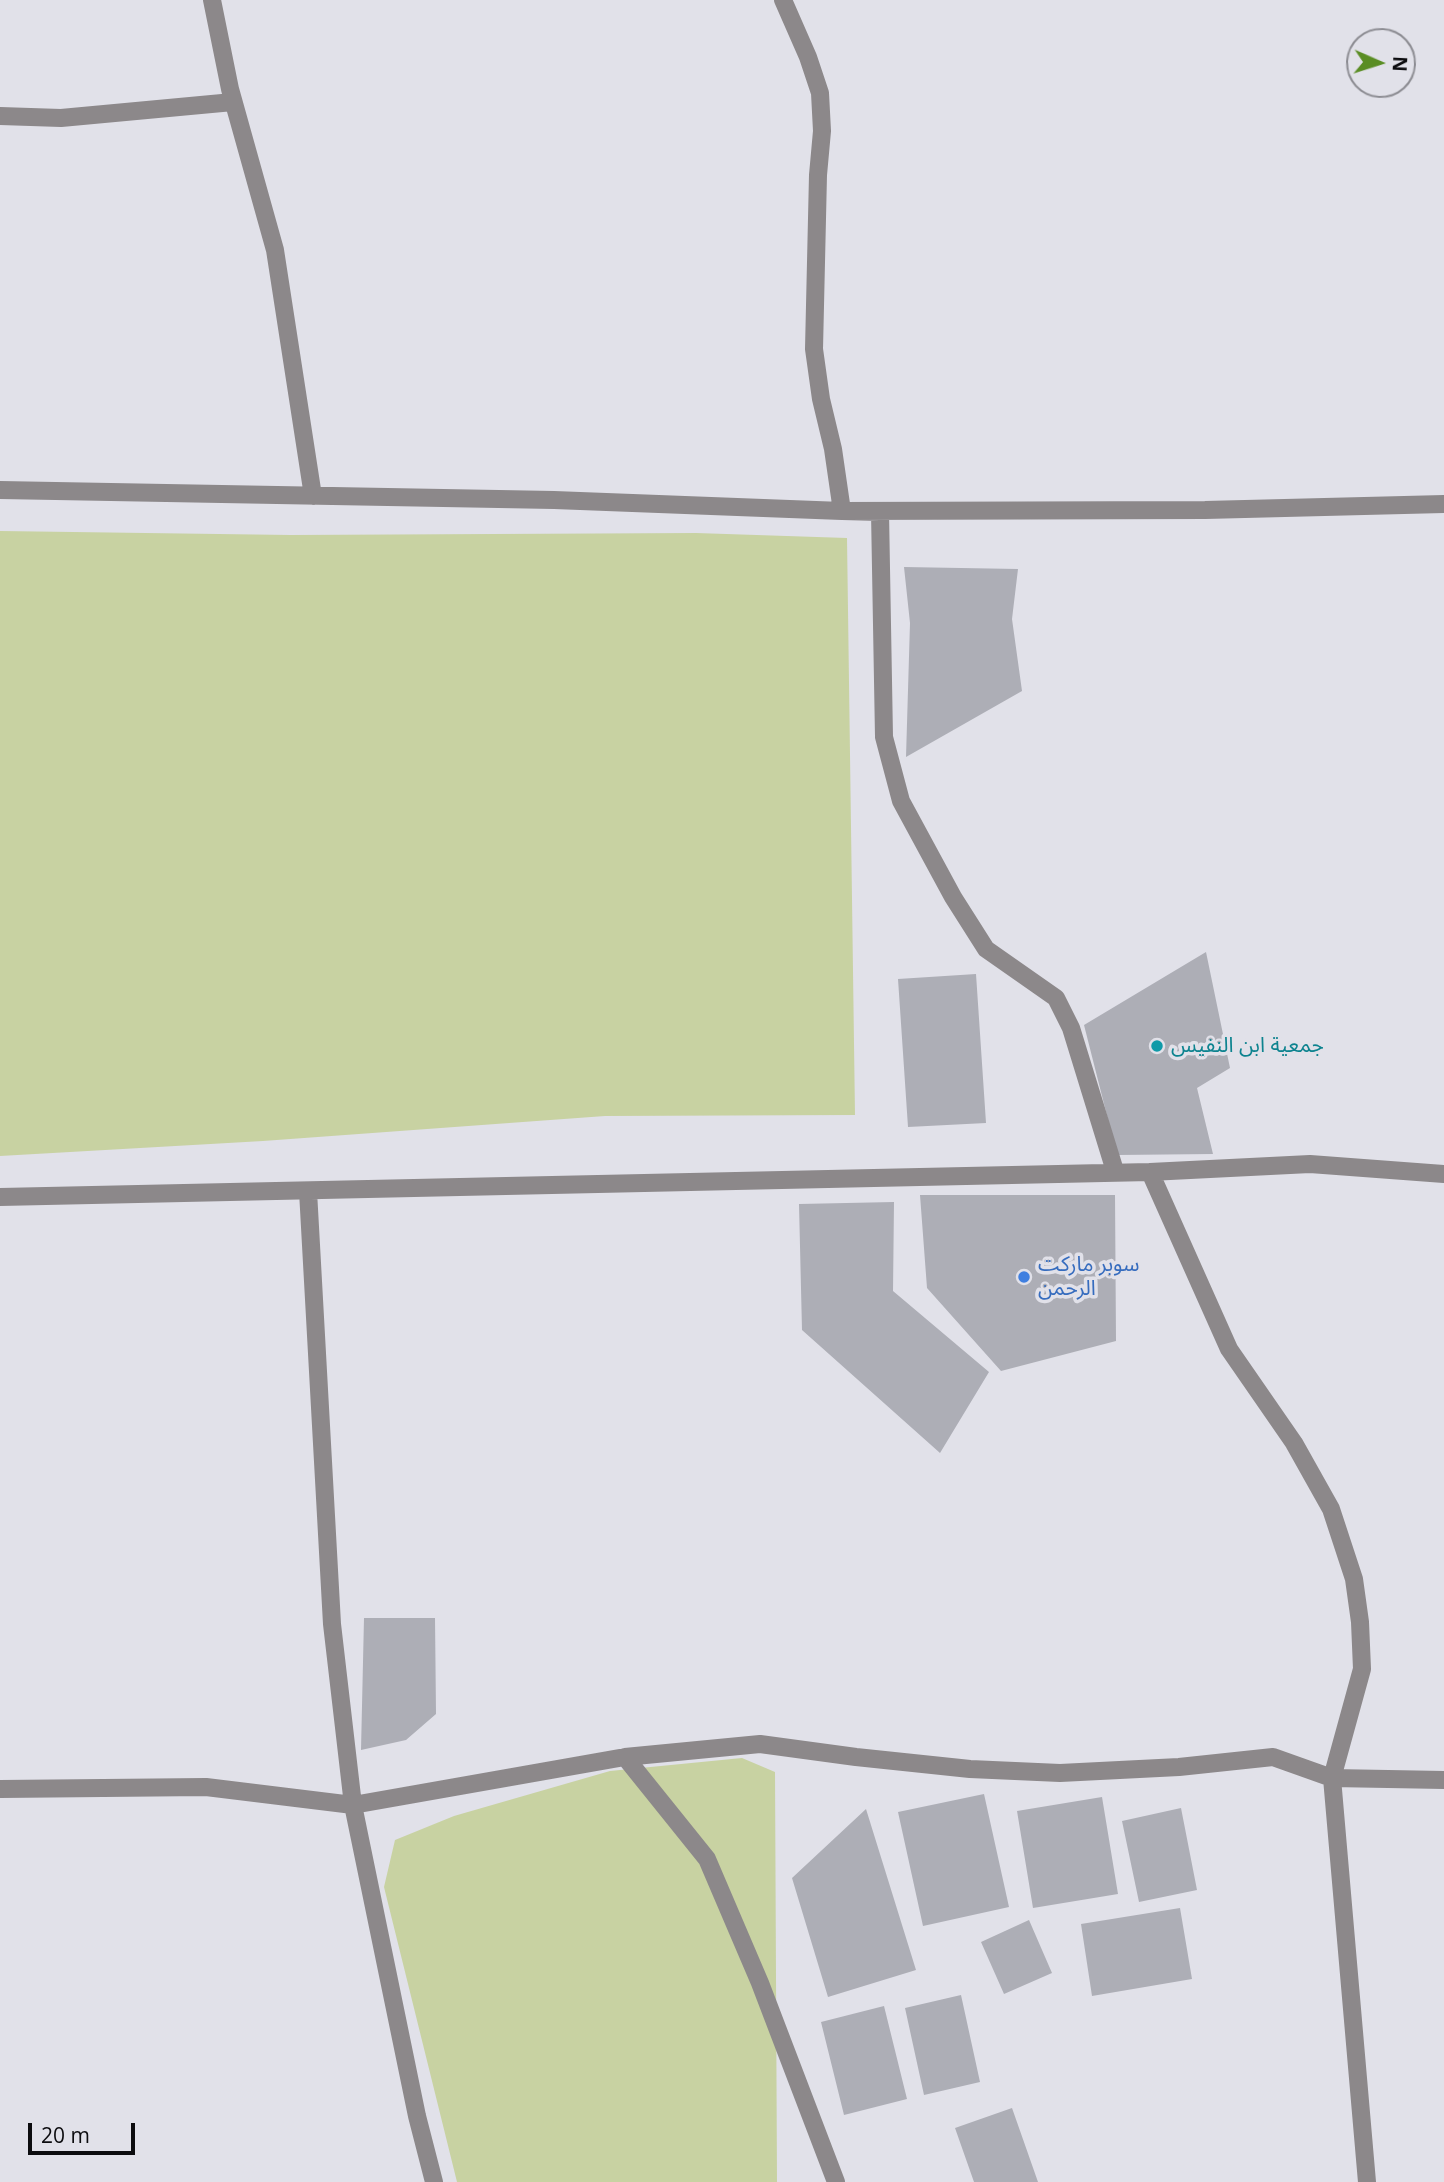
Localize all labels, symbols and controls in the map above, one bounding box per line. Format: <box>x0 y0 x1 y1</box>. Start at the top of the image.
north arrow <box>1346 28 1416 98</box>
text: N <box>1387 56 1413 72</box>
place label: جمعية ابن النفيس <box>1171 1033 1324 1059</box>
marker: جمعية ابن النفيس <box>1149 1038 1165 1054</box>
place label: سوبر ماركت الرحمن <box>1038 1252 1139 1302</box>
marker: سوبر ماركت الرحمن <box>1016 1269 1032 1285</box>
scale bar <box>32 2108 138 2152</box>
text: 20 m <box>41 2121 90 2149</box>

